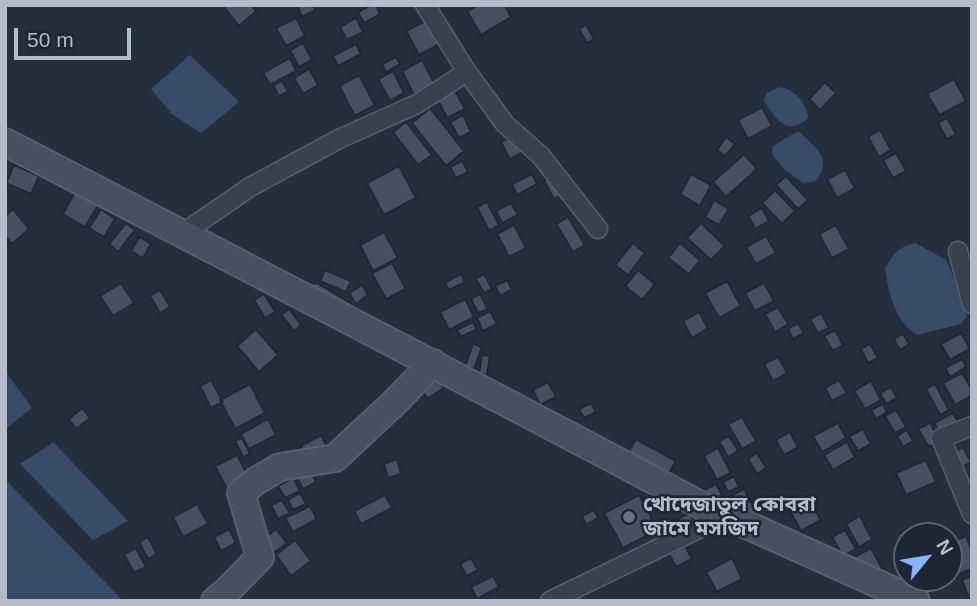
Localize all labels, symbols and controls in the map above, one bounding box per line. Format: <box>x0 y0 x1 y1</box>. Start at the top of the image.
scale bar <box>18 14 135 58</box>
text: 50 m <box>27 28 74 51</box>
place label: খোদেজাতুল কোবরা জামে মসজিদ <box>643 492 816 542</box>
marker: খোদেজাতুল কোবরা জামে মসজিদ <box>621 509 637 525</box>
north arrow <box>893 522 963 592</box>
text: N <box>932 536 957 558</box>

